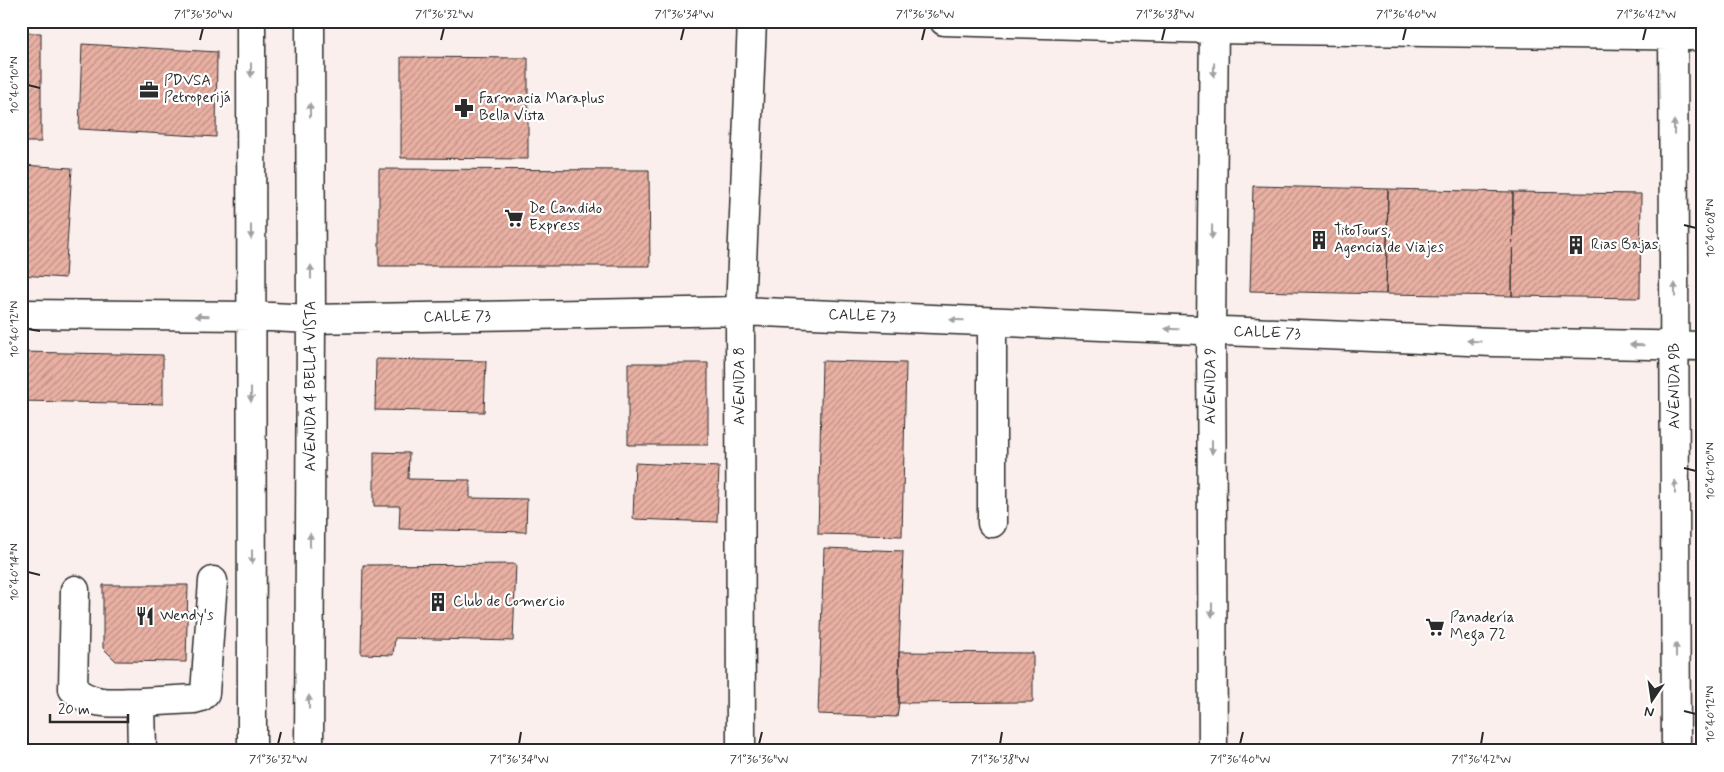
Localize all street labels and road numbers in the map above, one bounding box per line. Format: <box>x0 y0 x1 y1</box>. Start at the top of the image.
street label: AVENIDA 4 BELLA VISTA <box>301 301 321 471</box>
street label: CALLE 73 <box>828 305 896 327</box>
street label: CALLE 73 <box>423 306 491 328</box>
street label: CALLE 73 <box>1233 322 1301 344</box>
street label: AVENIDA 9B <box>1665 343 1685 429</box>
street label: AVENIDA 8 <box>730 347 750 425</box>
street label: AVENIDA 9 <box>1201 348 1221 424</box>

